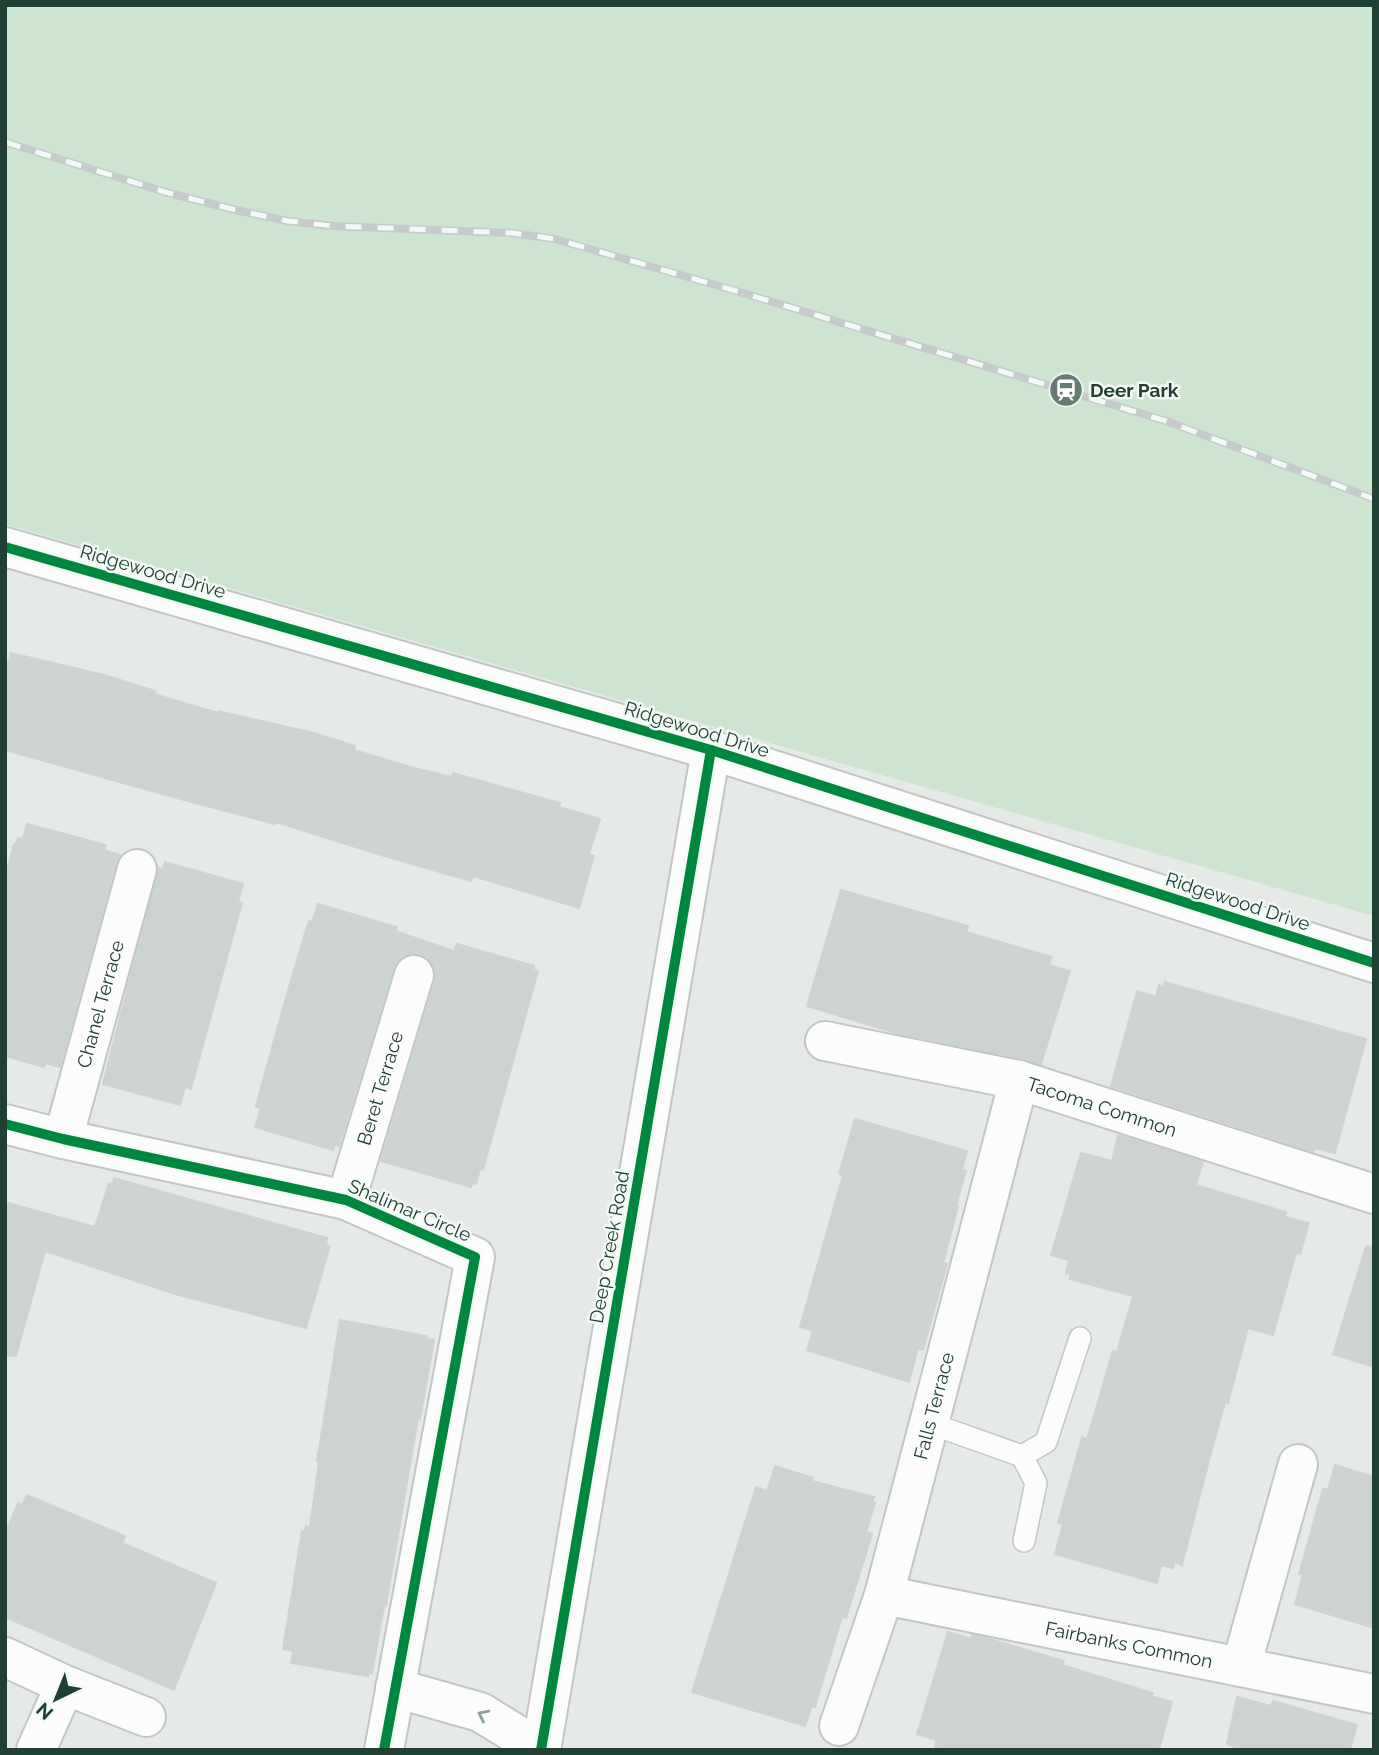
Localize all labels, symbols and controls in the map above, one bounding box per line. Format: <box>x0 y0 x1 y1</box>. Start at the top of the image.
station icon: Deer Park <box>1047 371 1085 409</box>
place label: Deer Park <box>1090 379 1179 401</box>
street label: Ridgewood Drive <box>78 540 228 602</box>
street label: Ridgewood Drive <box>622 696 772 762</box>
street label: Ridgewood Drive <box>1163 867 1313 935</box>
street label: Chanel Terrace <box>72 938 128 1070</box>
street label: Beret Terrace <box>352 1028 407 1148</box>
street label: Tacoma Common <box>1024 1072 1180 1141</box>
street label: Deep Creek Road <box>585 1169 633 1325</box>
street label: Shalimar Circle <box>345 1174 475 1246</box>
street label: Falls Terrace <box>909 1350 958 1462</box>
street label: Fairbanks Common <box>1043 1617 1215 1672</box>
north arrow <box>21 1664 91 1734</box>
text: N <box>32 1698 57 1724</box>
one-way arrow <box>477 1709 490 1723</box>

